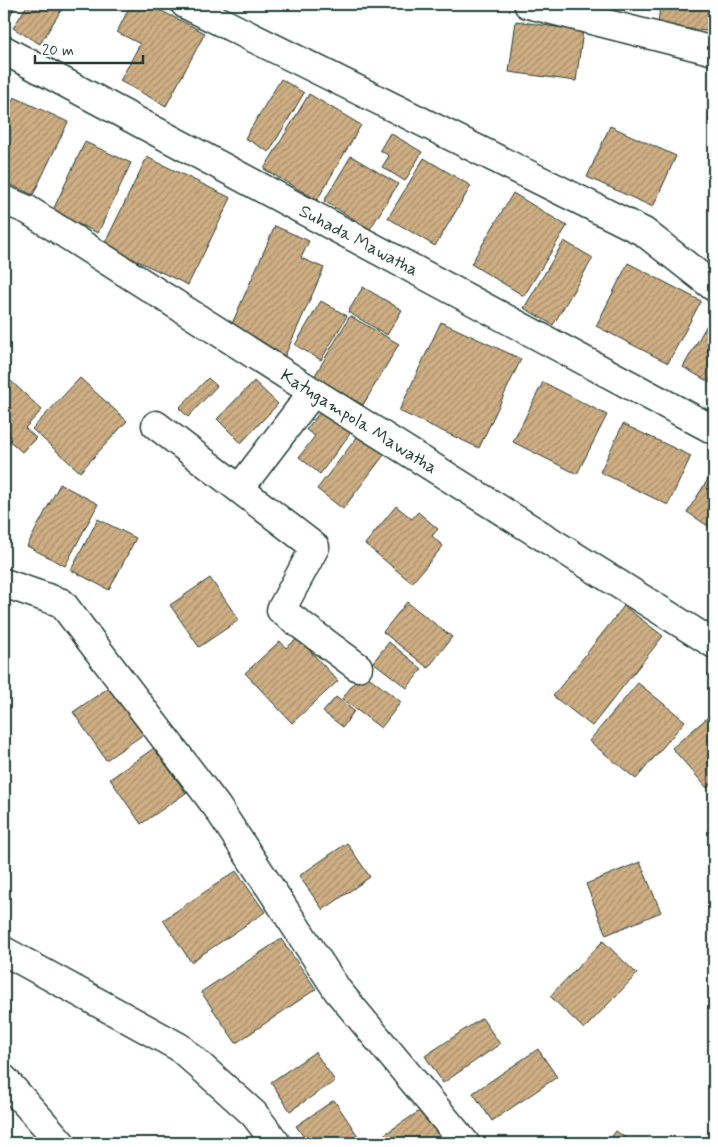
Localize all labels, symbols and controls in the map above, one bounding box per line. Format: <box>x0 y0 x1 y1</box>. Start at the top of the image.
scale bar <box>35 32 142 64</box>
text: 20 m <box>42 41 74 61</box>
street label: Suhada Mawatha <box>295 199 422 282</box>
street label: Katugampola Mawatha <box>275 364 442 480</box>

